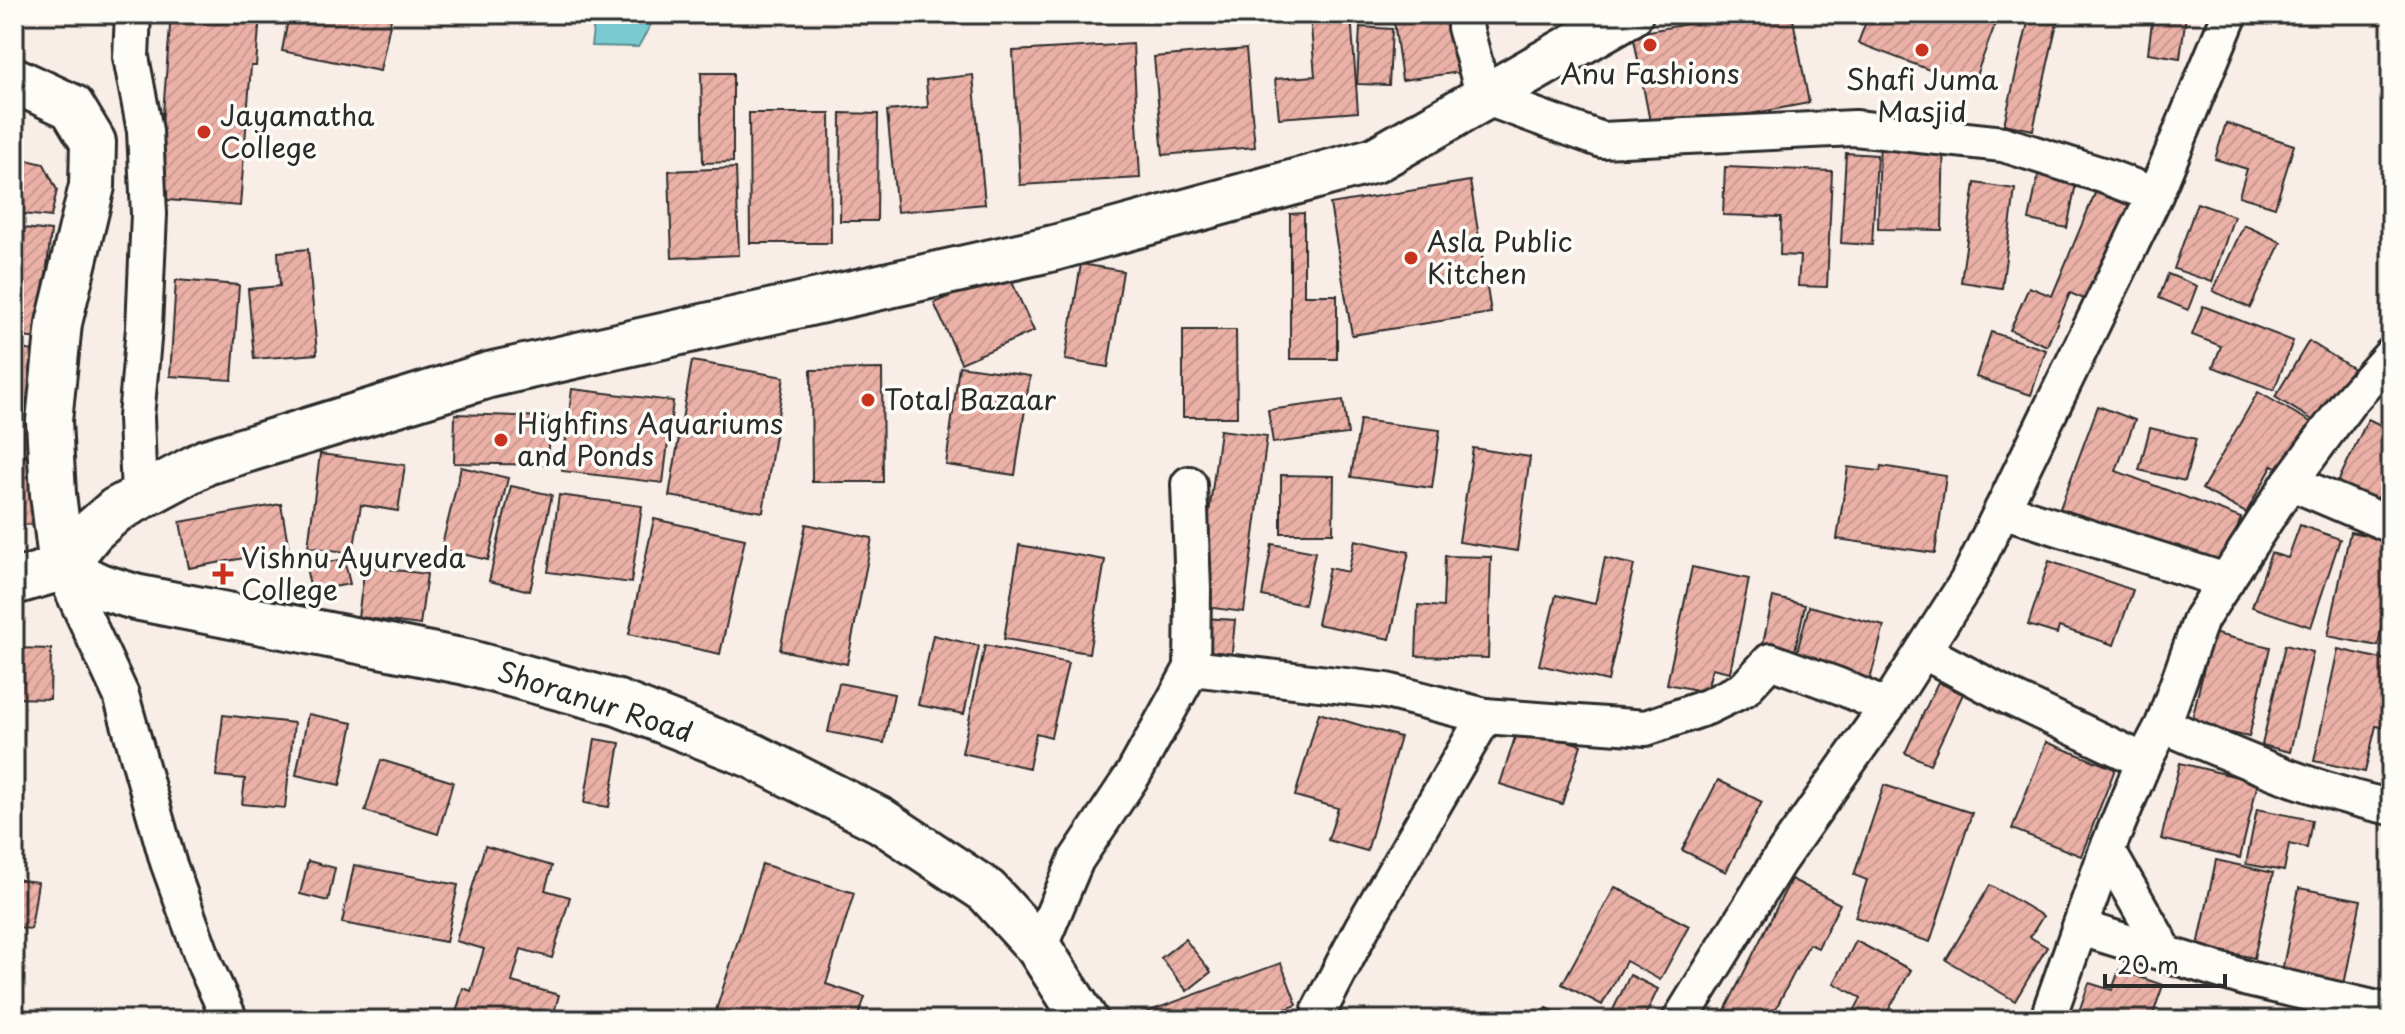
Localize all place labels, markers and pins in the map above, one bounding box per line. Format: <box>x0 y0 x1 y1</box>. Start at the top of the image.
marker: Anu Fashions <box>1641 36 1659 54</box>
marker: Shafi Juma Masjid <box>1913 41 1931 59</box>
place label: Anu Fashions <box>1560 51 1740 94</box>
place label: Shafi Juma Masjid <box>1846 57 1999 132</box>
place label: Jayamatha College <box>220 93 375 168</box>
marker: Jayamatha College <box>195 123 213 141</box>
place label: Asla Public Kitchen <box>1427 219 1572 294</box>
marker: Asla Public Kitchen <box>1402 249 1420 267</box>
place label: Total Bazaar <box>884 377 1056 420</box>
marker: Total Bazaar <box>859 391 877 409</box>
place label: Highfins Aquariums and Ponds <box>517 401 783 476</box>
marker: Highfins Aquariums and Ponds <box>492 431 510 449</box>
place label: Vishnu Ayurveda College <box>241 535 466 610</box>
marker: Vishnu Ayurveda College <box>212 563 234 585</box>

